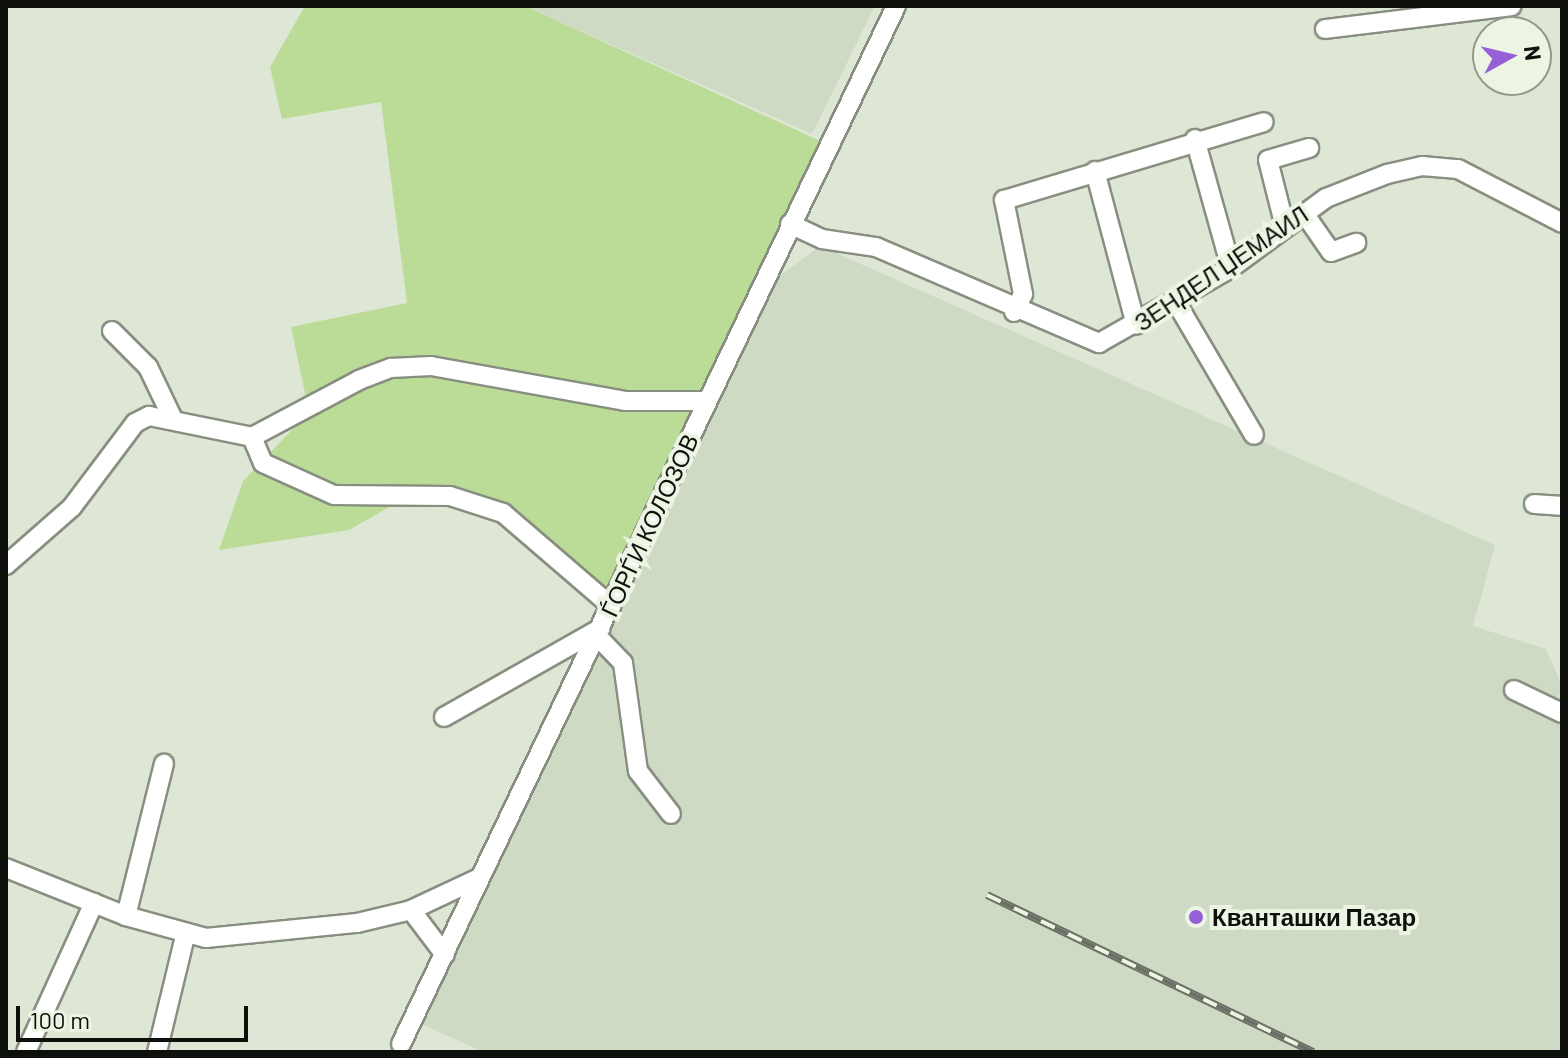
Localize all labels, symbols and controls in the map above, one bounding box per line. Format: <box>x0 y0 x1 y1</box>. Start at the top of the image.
north arrow <box>1472 16 1552 96</box>
text: N <box>1520 44 1548 62</box>
street label: ЗЕНДЕЛ ЏЕМАИЛ <box>1129 199 1313 337</box>
street label: ЃОРЃИ КОЛОЗОВ <box>594 429 704 621</box>
place label: Кванташки Пазар <box>1212 903 1416 931</box>
marker: Кванташки Пазар <box>1187 908 1205 926</box>
scale bar <box>20 990 252 1040</box>
text: 100 m <box>30 1005 90 1034</box>

